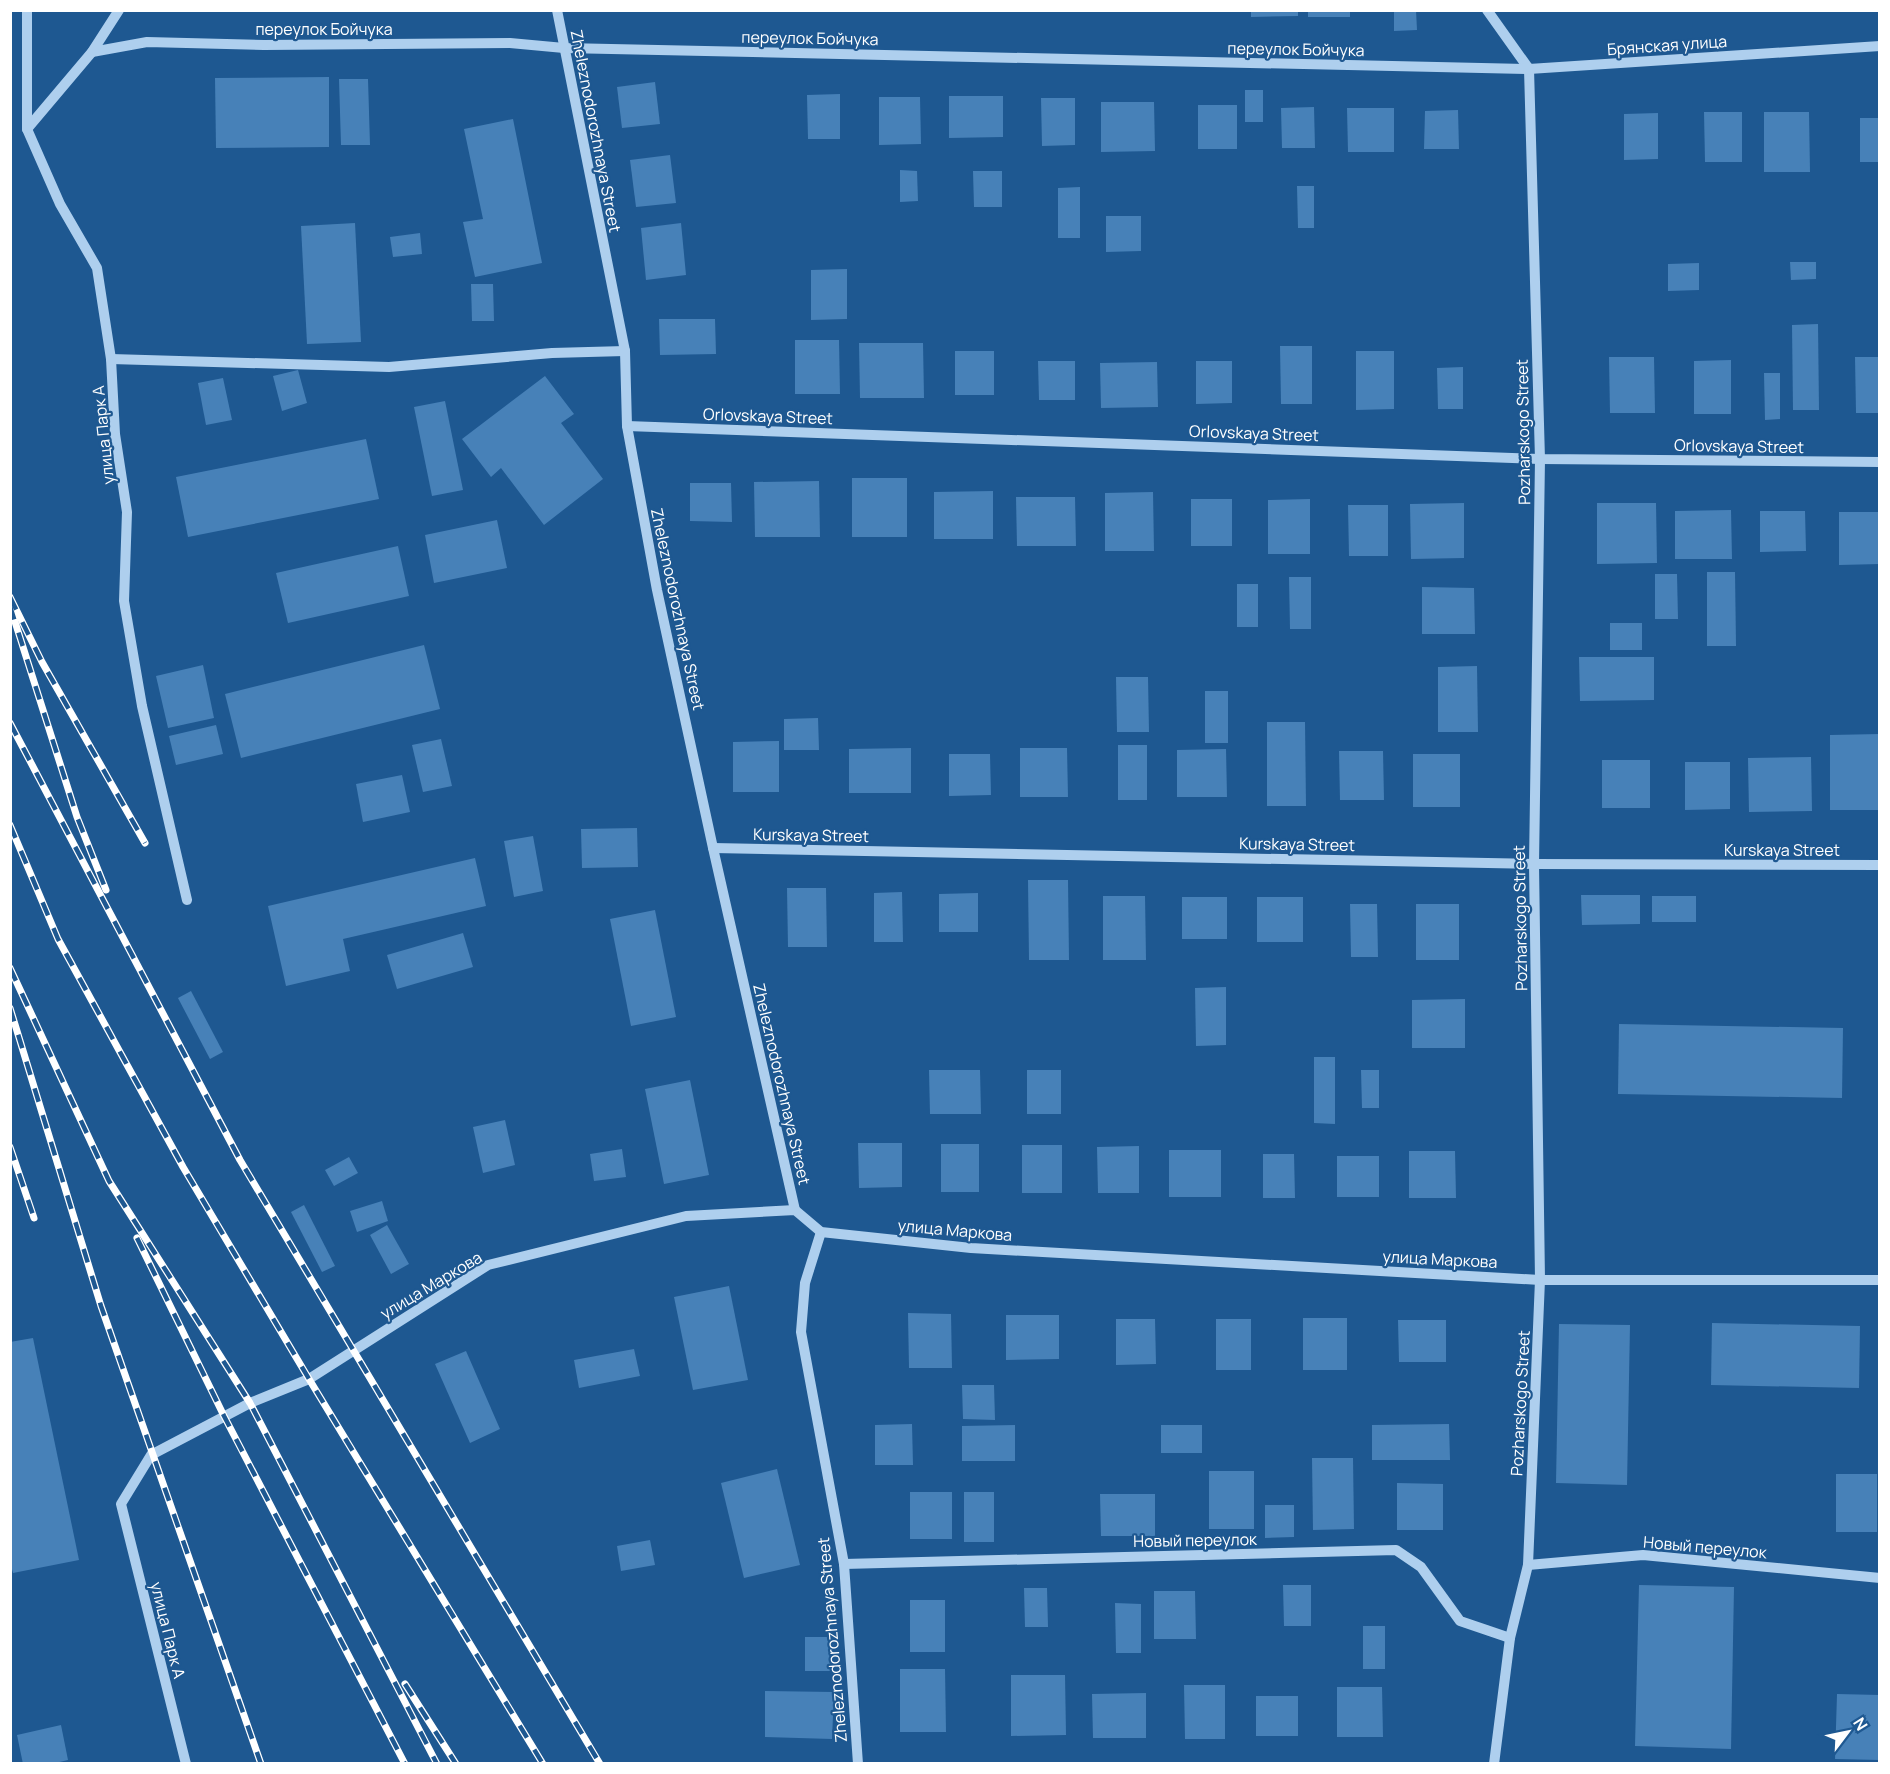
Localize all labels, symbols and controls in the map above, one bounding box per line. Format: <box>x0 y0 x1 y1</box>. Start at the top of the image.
street label: переулок Бойчука <box>255 18 393 40</box>
street label: переулок Бойчука <box>741 26 879 50</box>
street label: Zheleznodorozhnaya Street <box>566 28 626 234</box>
street label: Брянская улица <box>1606 30 1728 60</box>
street label: переулок Бойчука <box>1227 37 1365 61</box>
street label: Pozharskogo Street <box>1511 359 1535 505</box>
street label: улица Парк А <box>87 385 119 485</box>
street label: Orlovskaya Street <box>703 403 833 429</box>
street label: Orlovskaya Street <box>1189 420 1319 446</box>
street label: Orlovskaya Street <box>1674 434 1804 458</box>
street label: Zheleznodorozhnaya Street <box>646 506 710 712</box>
street label: Kurskaya Street <box>753 823 869 847</box>
street label: Kurskaya Street <box>1239 832 1355 856</box>
street label: Kurskaya Street <box>1724 839 1840 861</box>
street label: Pozharskogo Street <box>1508 845 1532 991</box>
street label: Zheleznodorozhnaya Street <box>748 981 816 1187</box>
street label: улица Маркова <box>897 1214 1013 1246</box>
street label: улица Маркова <box>1382 1245 1498 1273</box>
street label: улица Маркова <box>376 1246 486 1324</box>
street label: Pozharskogo Street <box>1505 1330 1535 1476</box>
street label: Новый переулок <box>1133 1528 1258 1552</box>
street label: Новый переулок <box>1642 1531 1769 1563</box>
street label: Zheleznodorozhnaya Street <box>812 1536 852 1744</box>
street label: улица Парк А <box>145 1579 191 1681</box>
north arrow <box>1818 1702 1878 1762</box>
text: N <box>1848 1713 1873 1735</box>

